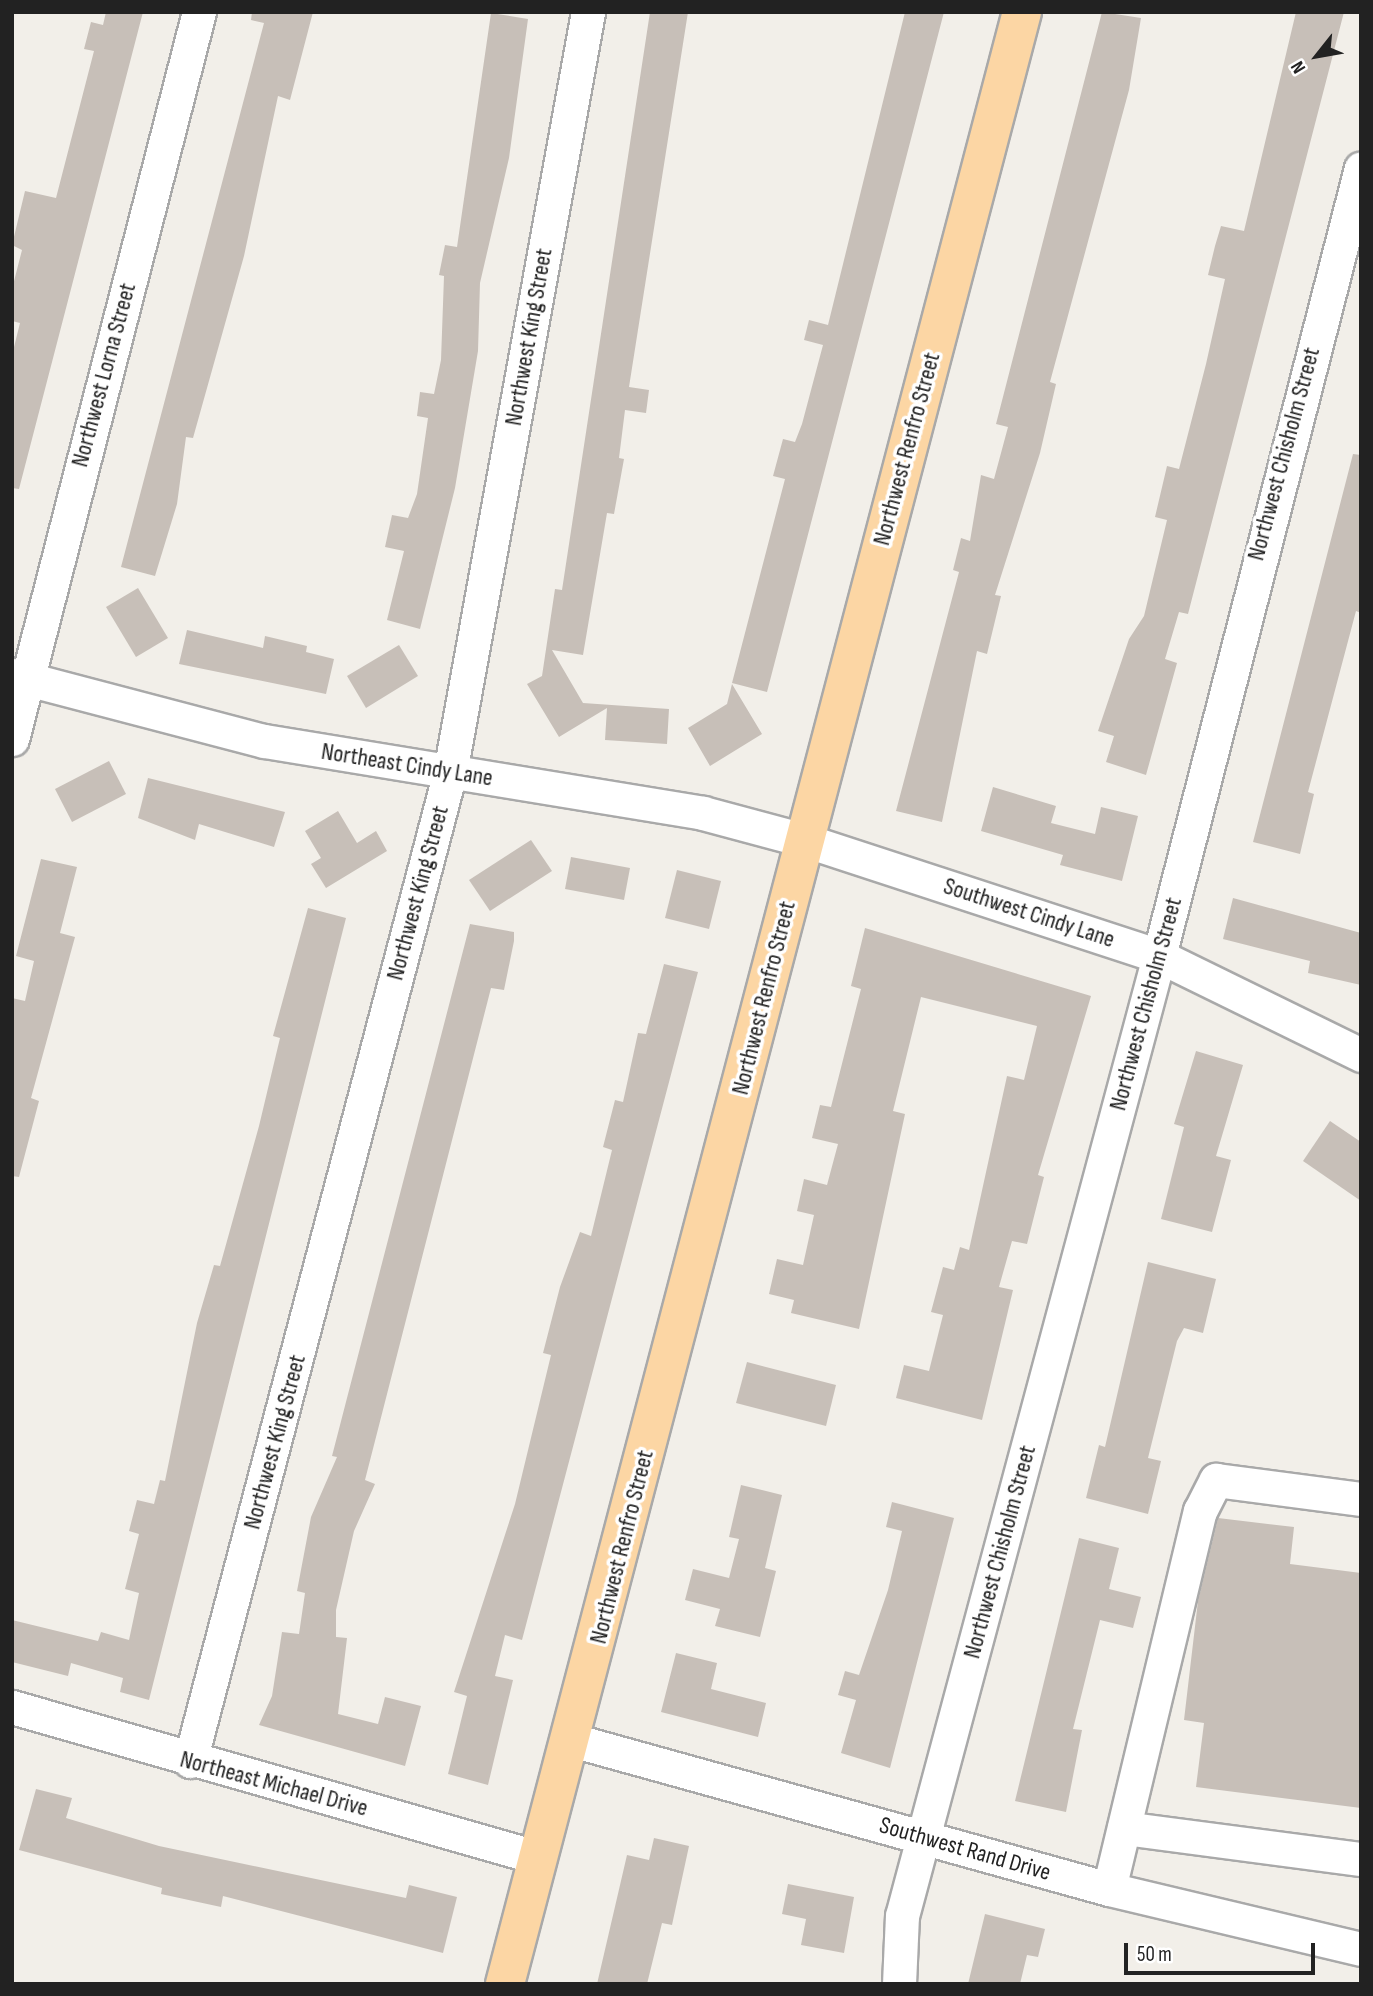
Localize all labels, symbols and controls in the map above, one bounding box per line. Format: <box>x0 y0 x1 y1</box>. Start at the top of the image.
north arrow <box>1282 21 1352 91</box>
text: N <box>1286 57 1311 77</box>
street label: Northwest King Street <box>499 246 559 428</box>
street label: Northwest Lorna Street <box>66 280 142 470</box>
street label: Northwest Chisholm Street <box>1242 344 1326 564</box>
street label: Northwest Renfro Street <box>867 349 947 549</box>
street label: Northeast Cindy Lane <box>319 737 495 793</box>
street label: Northwest King Street <box>381 803 455 983</box>
street label: Southwest Cindy Lane <box>940 872 1118 954</box>
street label: Northwest Chisholm Street <box>1104 894 1188 1114</box>
street label: Northwest Renfro Street <box>726 898 802 1098</box>
street label: Northwest King Street <box>238 1352 312 1532</box>
street label: Northwest Chisholm Street <box>958 1442 1042 1662</box>
street label: Northwest Renfro Street <box>584 1447 660 1647</box>
street label: Northeast Michael Drive <box>177 1745 371 1823</box>
street label: Southwest Rand Drive <box>876 1811 1054 1887</box>
scale bar <box>1128 1930 1319 1974</box>
text: 50 m <box>1137 1942 1172 1967</box>

